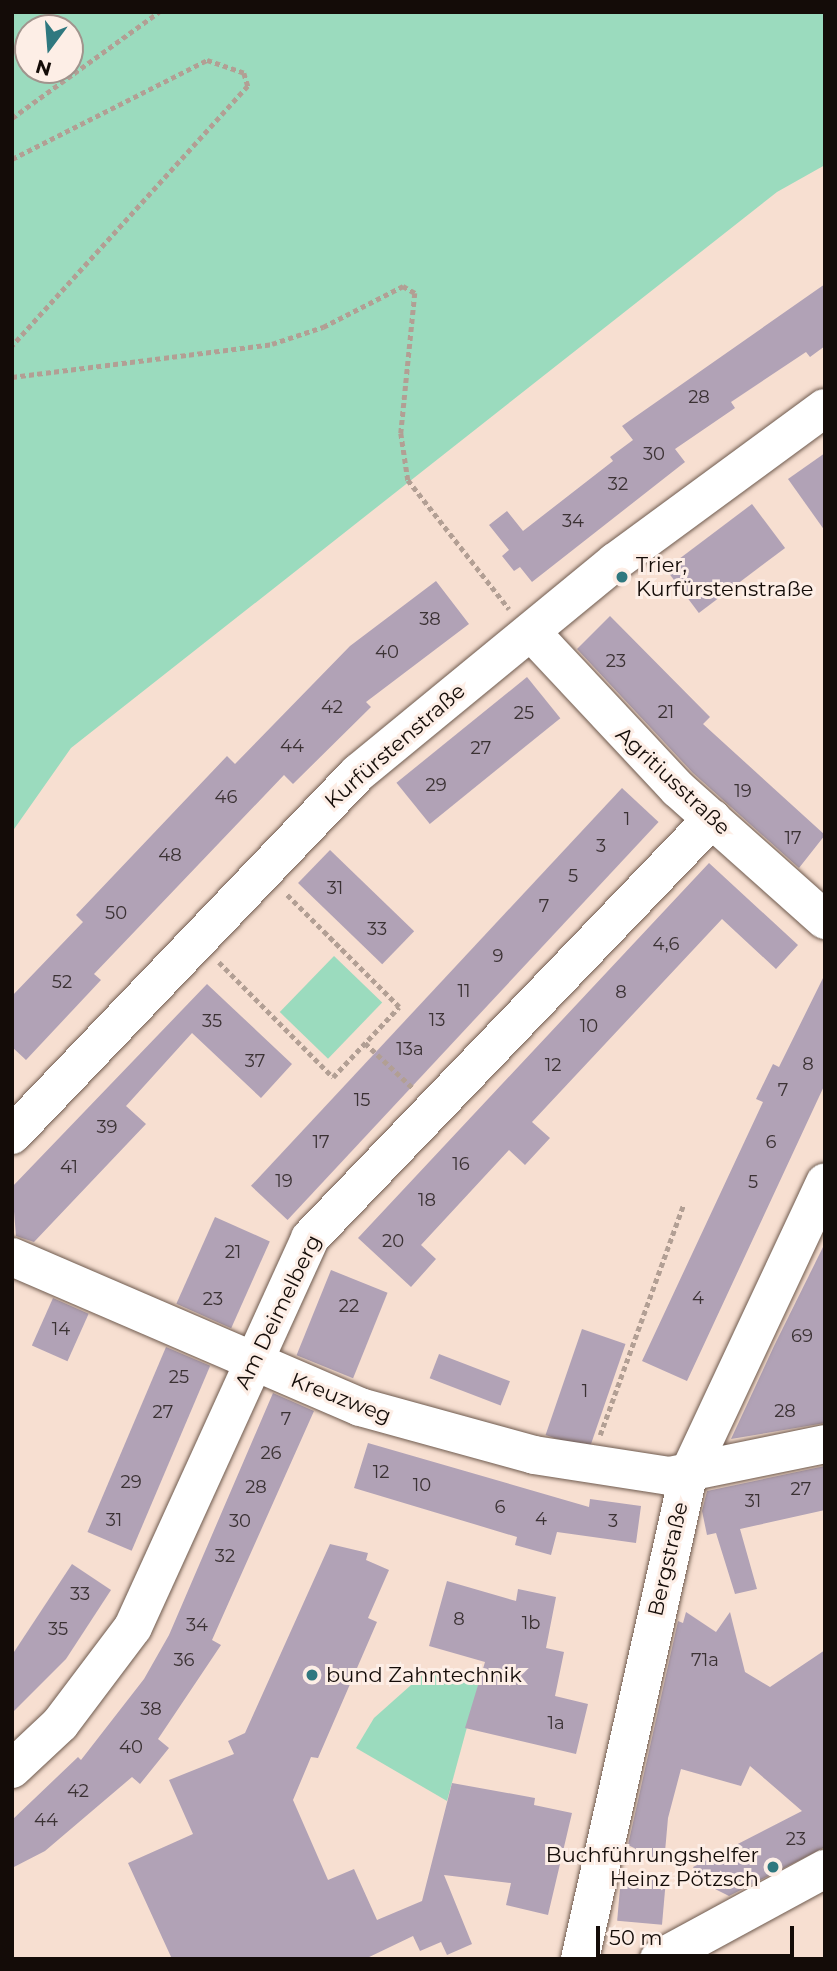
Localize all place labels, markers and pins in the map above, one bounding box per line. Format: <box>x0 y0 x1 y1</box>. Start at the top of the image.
place label: Trier, Kurfürstenstraße <box>636 552 813 602</box>
marker: Trier, Kurfürstenstraße <box>614 569 630 585</box>
place label: bund Zahntechnik <box>326 1662 522 1688</box>
marker: bund Zahntechnik <box>304 1667 320 1683</box>
place label: Buchführungshelfer Heinz Pötzsch <box>546 1842 759 1892</box>
marker: Buchführungshelfer Heinz Pötzsch <box>765 1859 781 1875</box>

